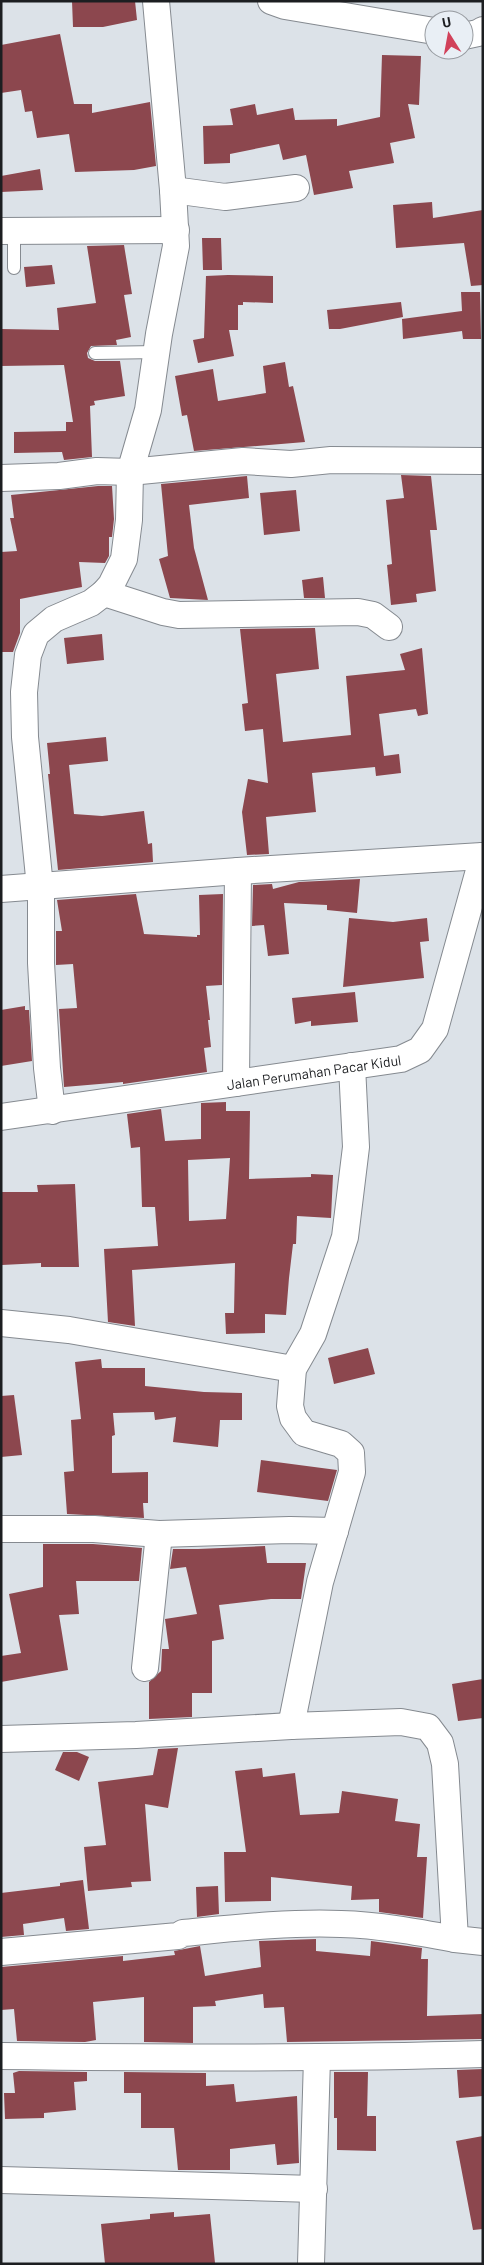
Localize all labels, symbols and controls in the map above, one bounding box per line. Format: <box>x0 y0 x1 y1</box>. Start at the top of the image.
north arrow <box>424 10 474 60</box>
text: U <box>440 13 453 31</box>
street label: Jalan Perumahan Pacar Kidul <box>225 1051 402 1093</box>

